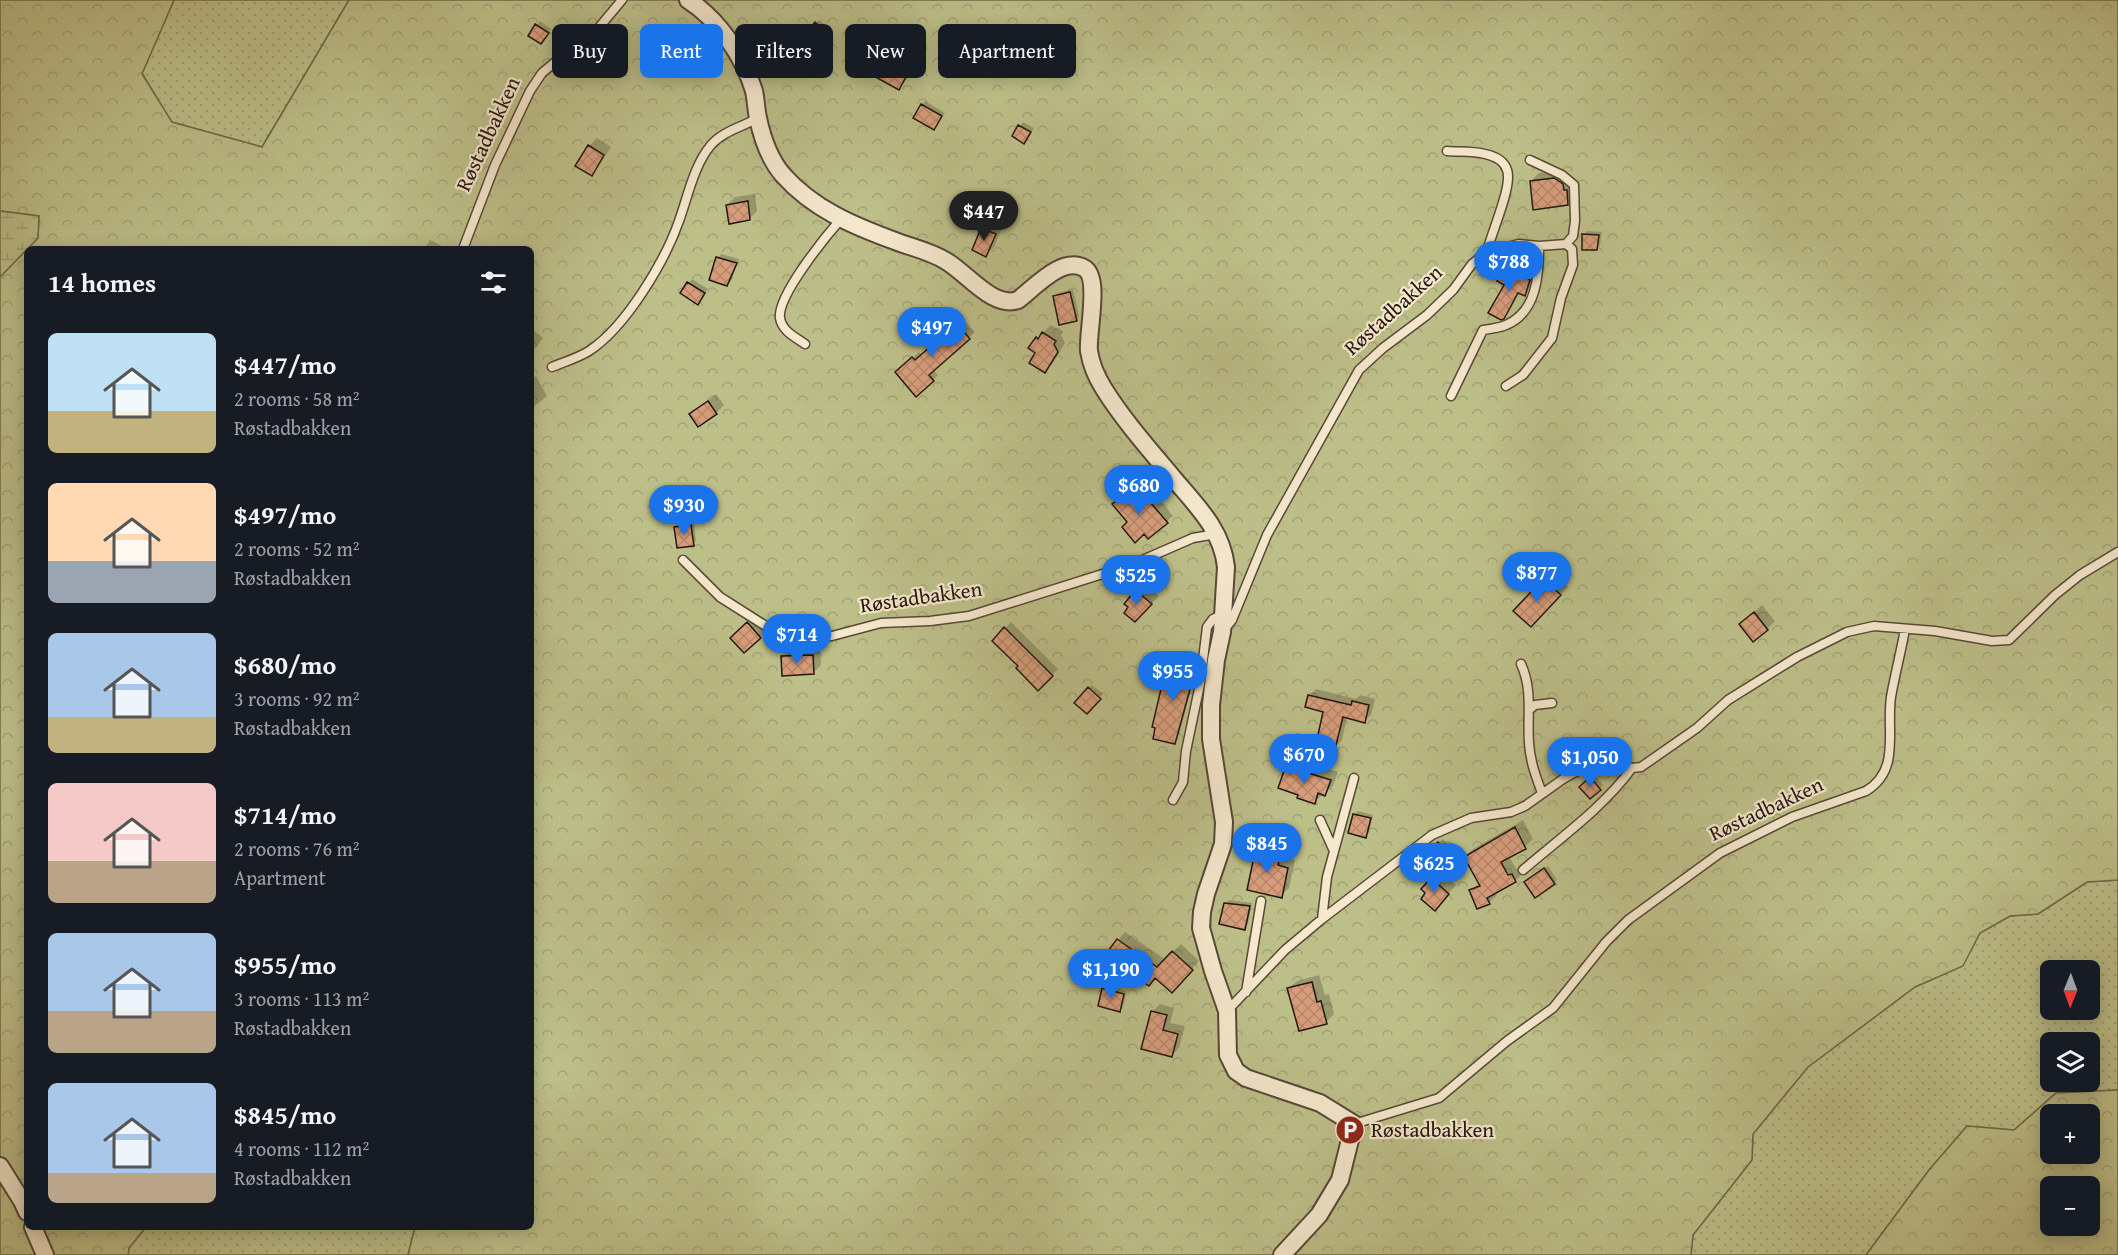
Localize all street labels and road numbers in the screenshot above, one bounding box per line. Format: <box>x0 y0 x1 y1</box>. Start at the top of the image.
street label: Røstadbakken <box>447 71 528 196</box>
street label: Røstadbakken <box>1337 257 1449 362</box>
street label: Røstadbakken <box>858 573 984 620</box>
street label: Røstadbakken <box>1703 768 1828 849</box>

